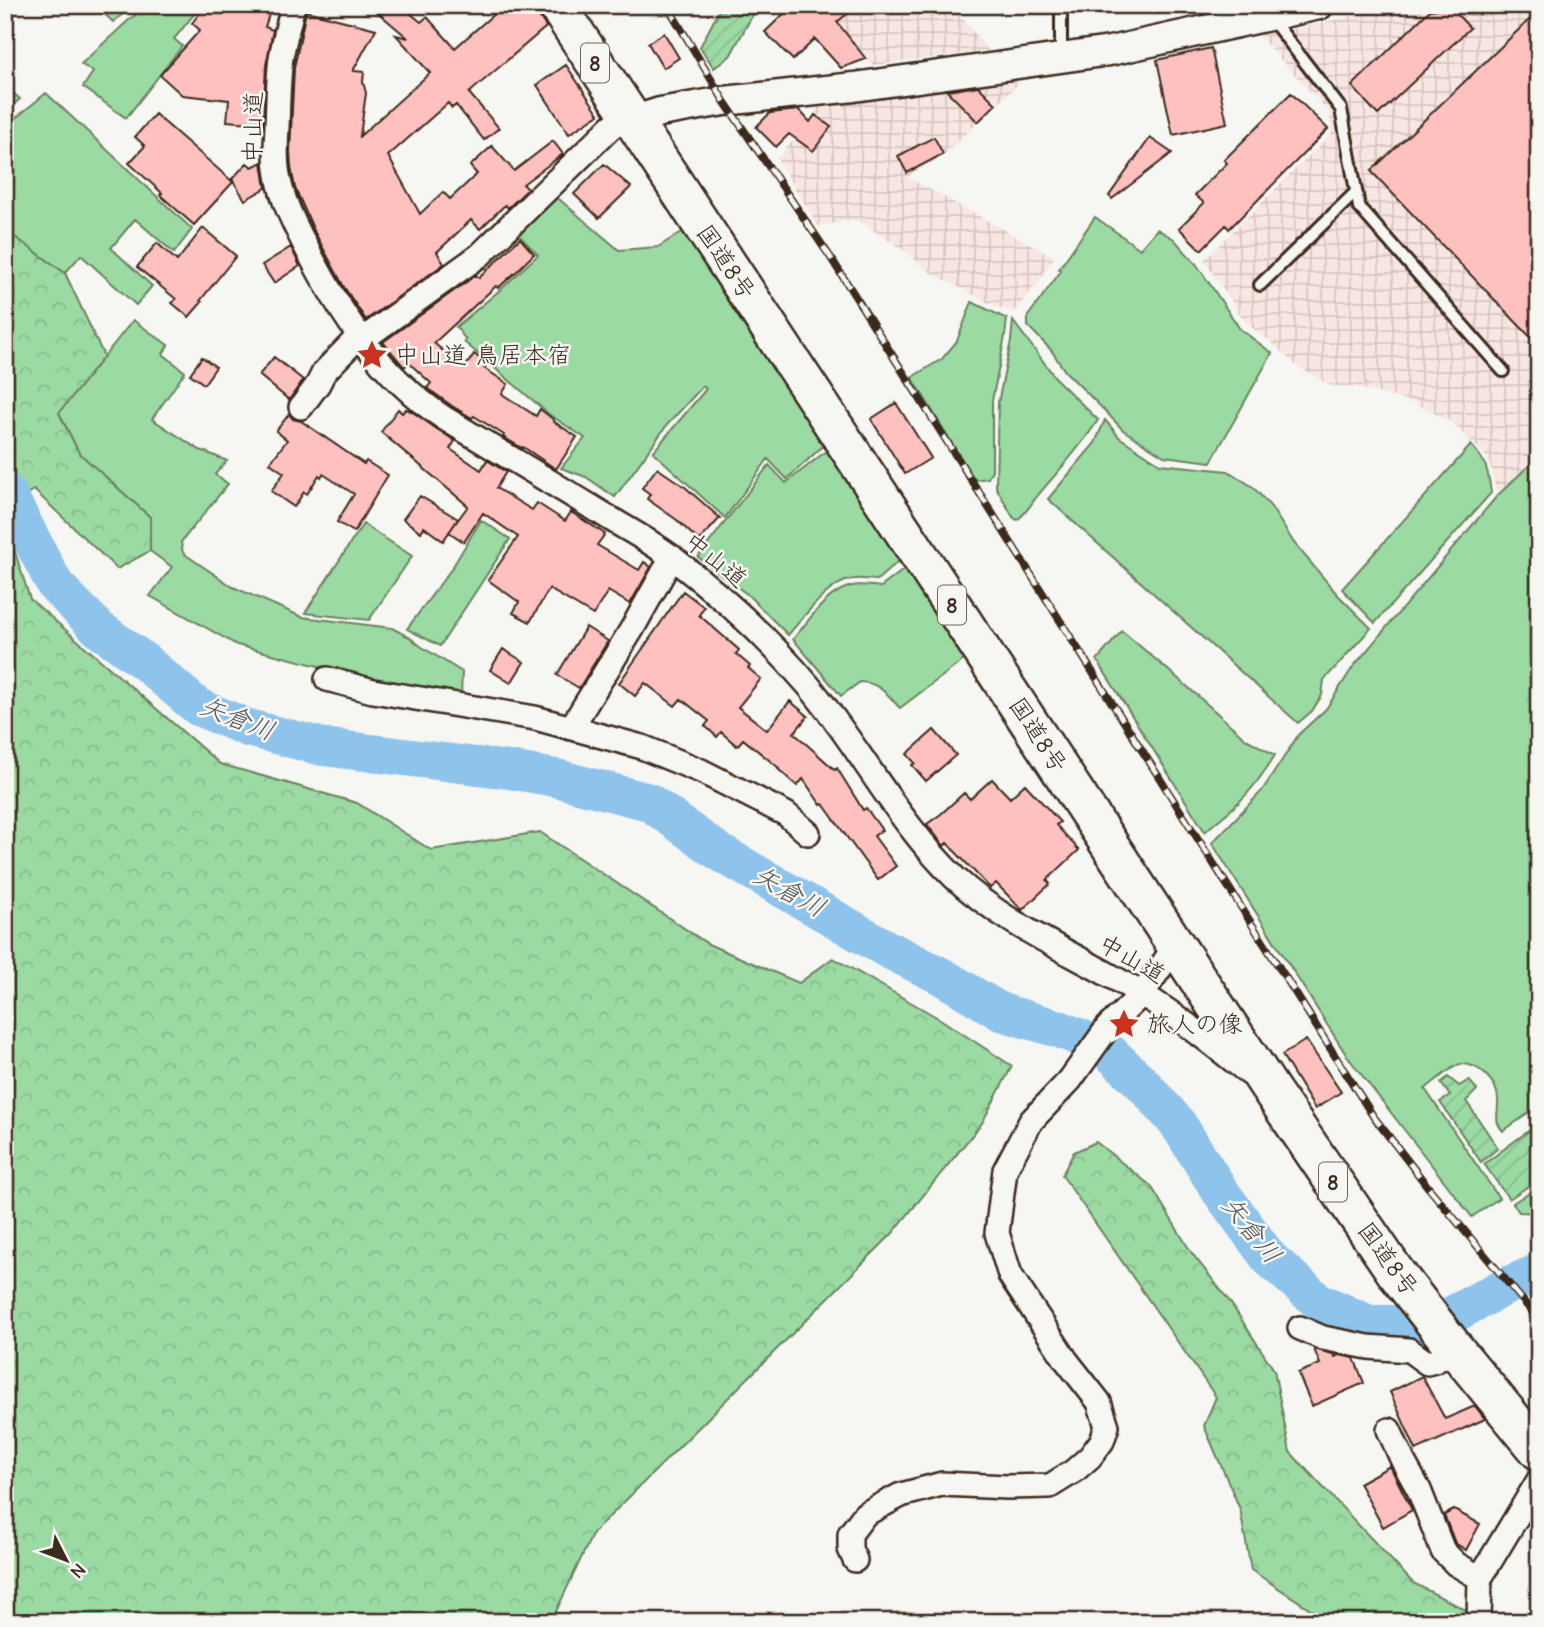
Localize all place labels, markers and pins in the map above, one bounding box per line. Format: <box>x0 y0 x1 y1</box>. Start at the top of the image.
place icon: 中山道 鳥居本宿 <box>355 338 389 372</box>
place label: 中山道 鳥居本宿 <box>395 341 571 369</box>
place icon: 旅人の像 <box>1107 1007 1141 1041</box>
place label: 旅人の像 <box>1147 1010 1243 1038</box>

